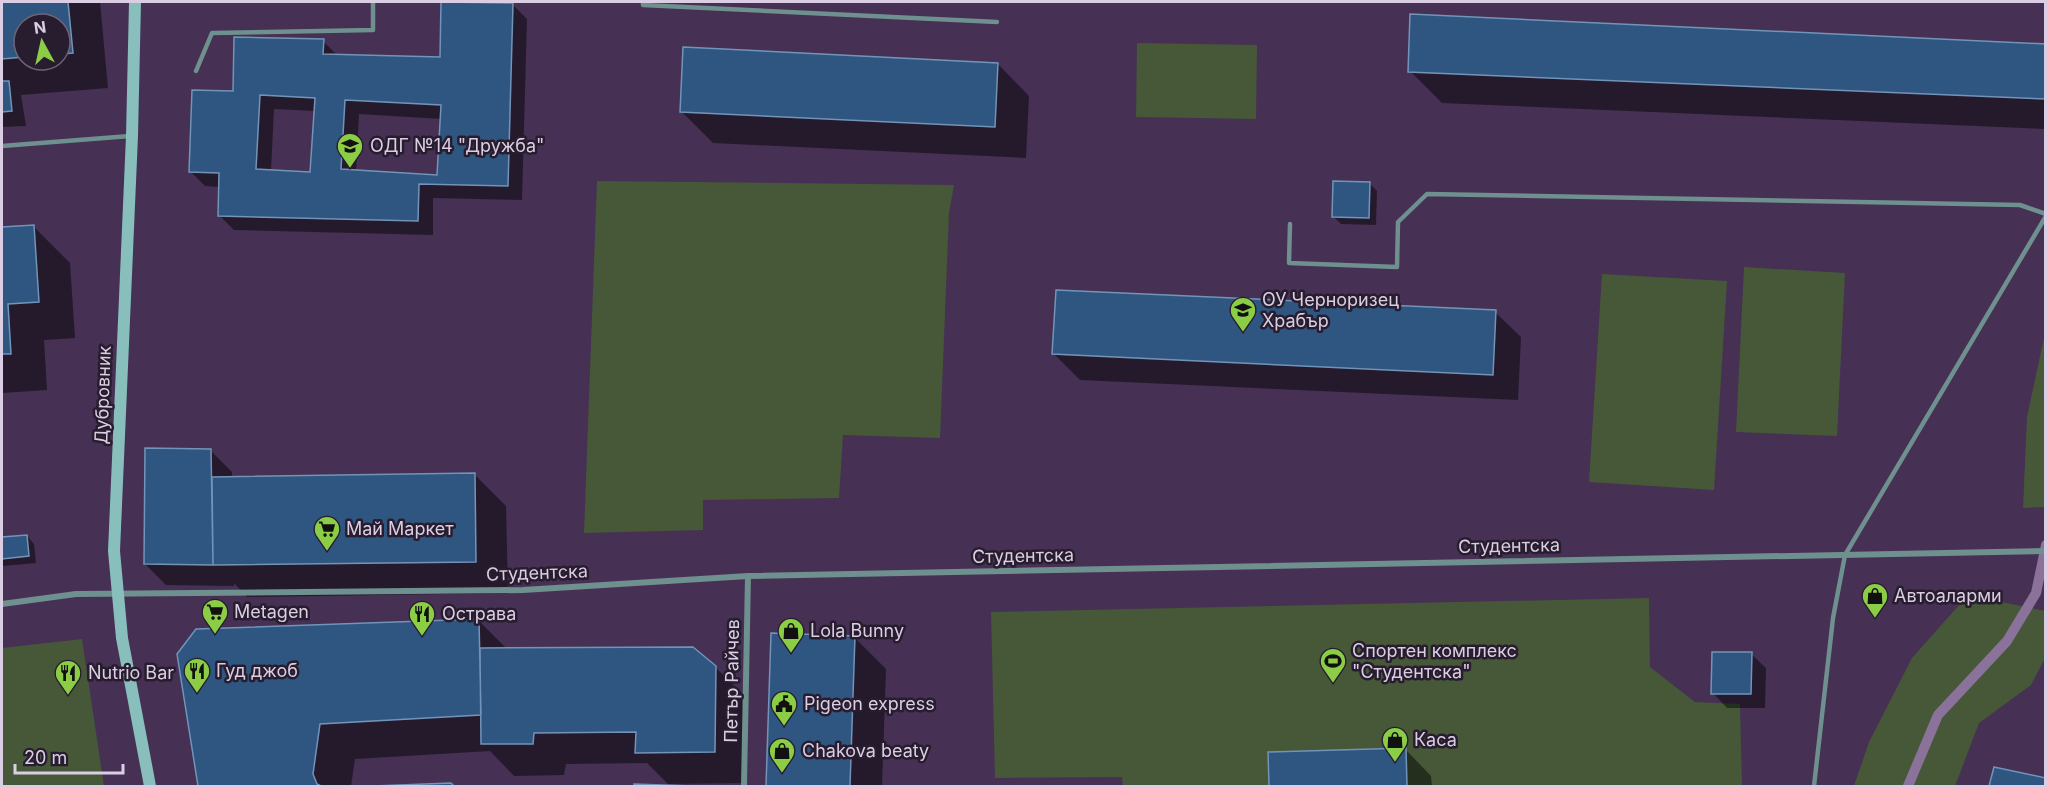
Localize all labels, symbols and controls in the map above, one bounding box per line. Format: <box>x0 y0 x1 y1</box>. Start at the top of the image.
north arrow <box>12 12 72 72</box>
text: N <box>32 16 47 38</box>
school or university icon: ОДГ №14 "Дружба" <box>335 131 365 169</box>
place label: ОДГ №14 "Дружба" <box>370 135 545 156</box>
place label: ОУ Черноризец Храбър <box>1262 289 1399 331</box>
school or university icon: ОУ Черноризец Храбър <box>1228 295 1258 333</box>
street label: Дубровник <box>90 345 115 445</box>
supermarket icon: Май Маркет <box>312 514 342 552</box>
place label: Май Маркет <box>346 518 454 539</box>
street label: Студентска <box>1458 534 1560 557</box>
street label: Студентска <box>972 544 1074 567</box>
street label: Студентска <box>486 560 588 585</box>
shop icon: Автоаларми <box>1860 581 1890 619</box>
place label: Автоаларми <box>1894 585 2002 606</box>
supermarket icon: Metagen <box>200 597 230 635</box>
restaurant icon: Острава <box>407 599 437 637</box>
place label: Metagen <box>234 601 309 622</box>
place label: Острава <box>442 603 516 624</box>
shop icon: Lola Bunny <box>776 616 806 654</box>
street label: Петър Райчев <box>720 619 743 743</box>
place label: Lola Bunny <box>810 620 904 641</box>
place label: Спортен комплекс "Студентска" <box>1352 640 1517 682</box>
sports icon: Спортен комплекс "Студентска" <box>1318 646 1348 684</box>
restaurant icon: Гуд джоб <box>182 656 212 694</box>
restaurant icon: Nutrio Bar <box>53 658 83 696</box>
place label: Гуд джоб <box>216 660 298 681</box>
place label: Nutrio Bar <box>88 662 174 683</box>
public building icon: Pigeon express <box>769 689 799 727</box>
place label: Pigeon express <box>804 693 935 714</box>
shop icon: Каса <box>1380 725 1410 763</box>
place label: Каса <box>1414 729 1457 750</box>
shop icon: Chakova beaty <box>767 736 797 774</box>
scale bar <box>15 737 123 775</box>
place label: Chakova beaty <box>802 740 929 761</box>
text: 20 m <box>24 747 67 768</box>

